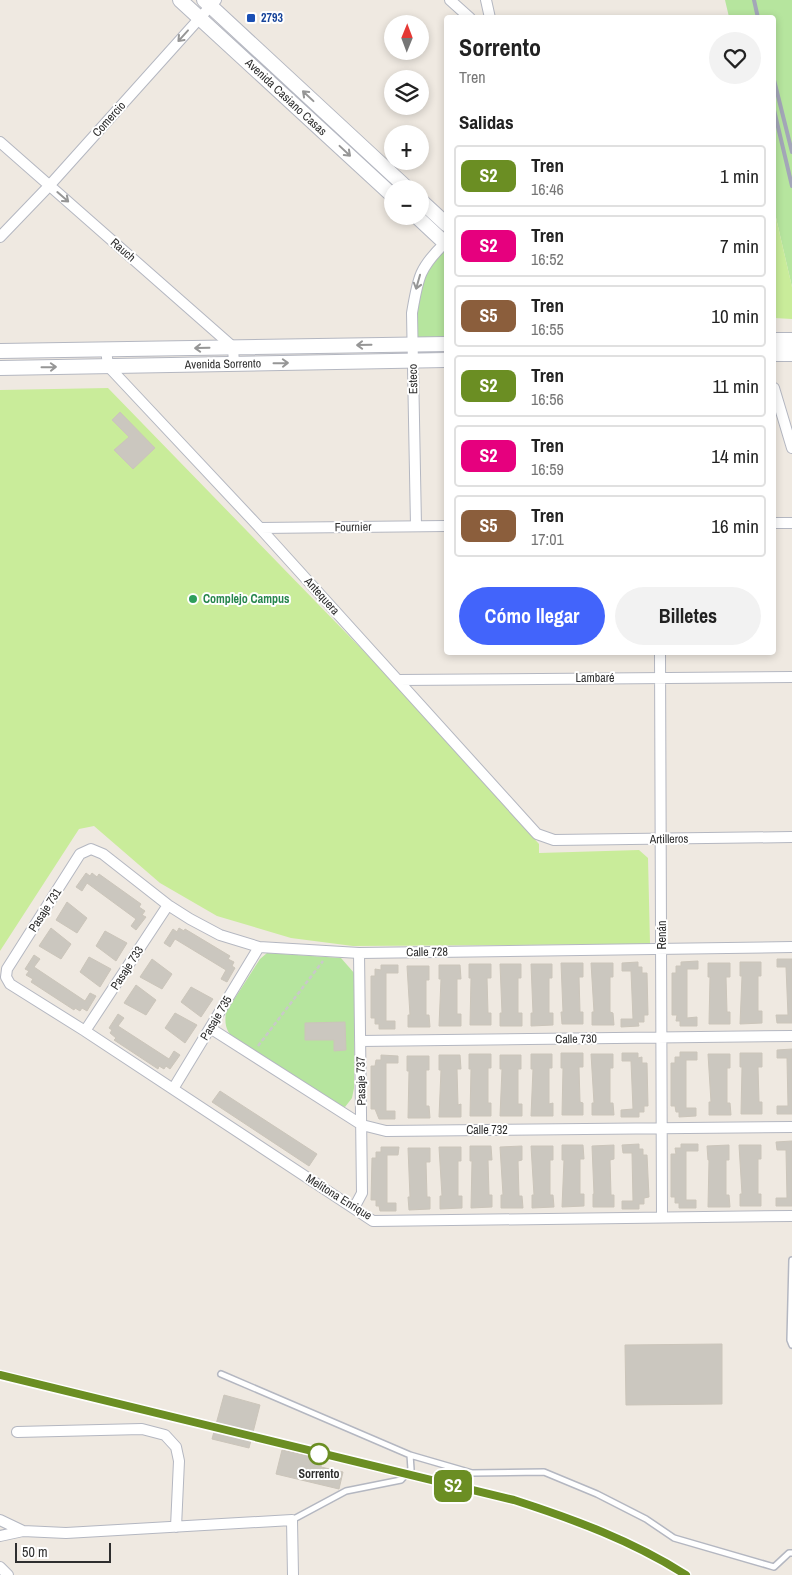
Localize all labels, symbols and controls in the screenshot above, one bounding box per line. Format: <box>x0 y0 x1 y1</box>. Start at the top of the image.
place label: 2793 <box>261 10 283 26</box>
marker: 2793 <box>245 12 257 24</box>
north arrow <box>384 15 429 60</box>
map controls <box>384 15 429 225</box>
one-way arrow <box>177 29 189 42</box>
text: Sorrento <box>459 31 541 63</box>
button: heart <box>709 32 761 84</box>
street label: Avenida Casiano Casas <box>241 54 330 139</box>
text: Tren <box>459 66 486 88</box>
button: layers <box>384 70 429 115</box>
one-way arrow <box>301 90 314 102</box>
street label: Comercio <box>89 98 129 140</box>
text: Salidas <box>459 109 514 135</box>
button: + <box>384 125 429 170</box>
one-way arrow <box>339 145 352 157</box>
text: Tren <box>531 152 564 178</box>
text: S2 <box>479 163 498 188</box>
text: 1 min <box>720 163 759 189</box>
text: 16:46 <box>531 178 564 200</box>
button: − <box>384 180 429 225</box>
one-way arrow <box>56 192 69 203</box>
text: Tren <box>531 222 564 248</box>
text: S2 <box>479 233 498 258</box>
text: 7 min <box>720 233 759 259</box>
street label: Rauch <box>107 235 139 265</box>
text: 16:52 <box>531 248 564 270</box>
one-way arrow <box>413 273 422 289</box>
text: Tren <box>531 292 564 318</box>
text: S5 <box>479 303 498 328</box>
text: 10 min <box>711 303 759 329</box>
text: 16:55 <box>531 318 564 340</box>
one-way arrow <box>356 340 372 350</box>
one-way arrow <box>194 343 210 353</box>
street label: Avenida Sorrento <box>184 355 261 373</box>
one-way arrow <box>273 359 289 368</box>
one-way arrow <box>40 362 56 372</box>
text: Tren <box>531 362 564 388</box>
street label: Esteco <box>405 364 421 394</box>
text: S2 <box>479 373 498 398</box>
text: 11 min <box>713 373 759 399</box>
text: 16:56 <box>531 388 564 410</box>
text: Tren <box>531 432 564 458</box>
text: S2 <box>479 443 498 468</box>
text: 14 min <box>711 443 759 469</box>
text: 16:59 <box>531 458 564 480</box>
text: Tren <box>531 502 564 528</box>
text: S5 <box>479 513 498 538</box>
text: 16 min <box>711 513 759 539</box>
street label: Fournier <box>335 519 372 535</box>
text: 17:01 <box>531 528 564 550</box>
street label: Antequera <box>300 573 343 619</box>
button: Cómo llegar <box>459 587 605 645</box>
button: Billetes <box>615 587 761 645</box>
place label: Complejo Campus <box>203 591 290 607</box>
marker: Complejo Campus <box>187 593 199 605</box>
street label: Lambaré <box>576 670 614 686</box>
street label: Artilleros <box>648 831 689 847</box>
street label: Pasaje 731 <box>25 885 65 935</box>
street label: Renán <box>654 921 670 950</box>
street label: Pasaje 733 <box>107 943 147 993</box>
street label: Calle 728 <box>406 944 448 960</box>
street label: Pasaje 735 <box>196 992 236 1043</box>
street label: Calle 730 <box>555 1031 597 1047</box>
street label: Pasaje 737 <box>353 1056 369 1106</box>
street label: Calle 732 <box>466 1122 508 1138</box>
street label: Melitona Enrique <box>303 1170 375 1224</box>
marker: Sorrento <box>308 1443 330 1465</box>
place label: Sorrento <box>298 1466 340 1482</box>
line badge: S2 <box>430 1470 476 1502</box>
text: S2 <box>444 1473 462 1498</box>
scale bar <box>15 1540 111 1563</box>
text: 50 m <box>22 1543 48 1561</box>

